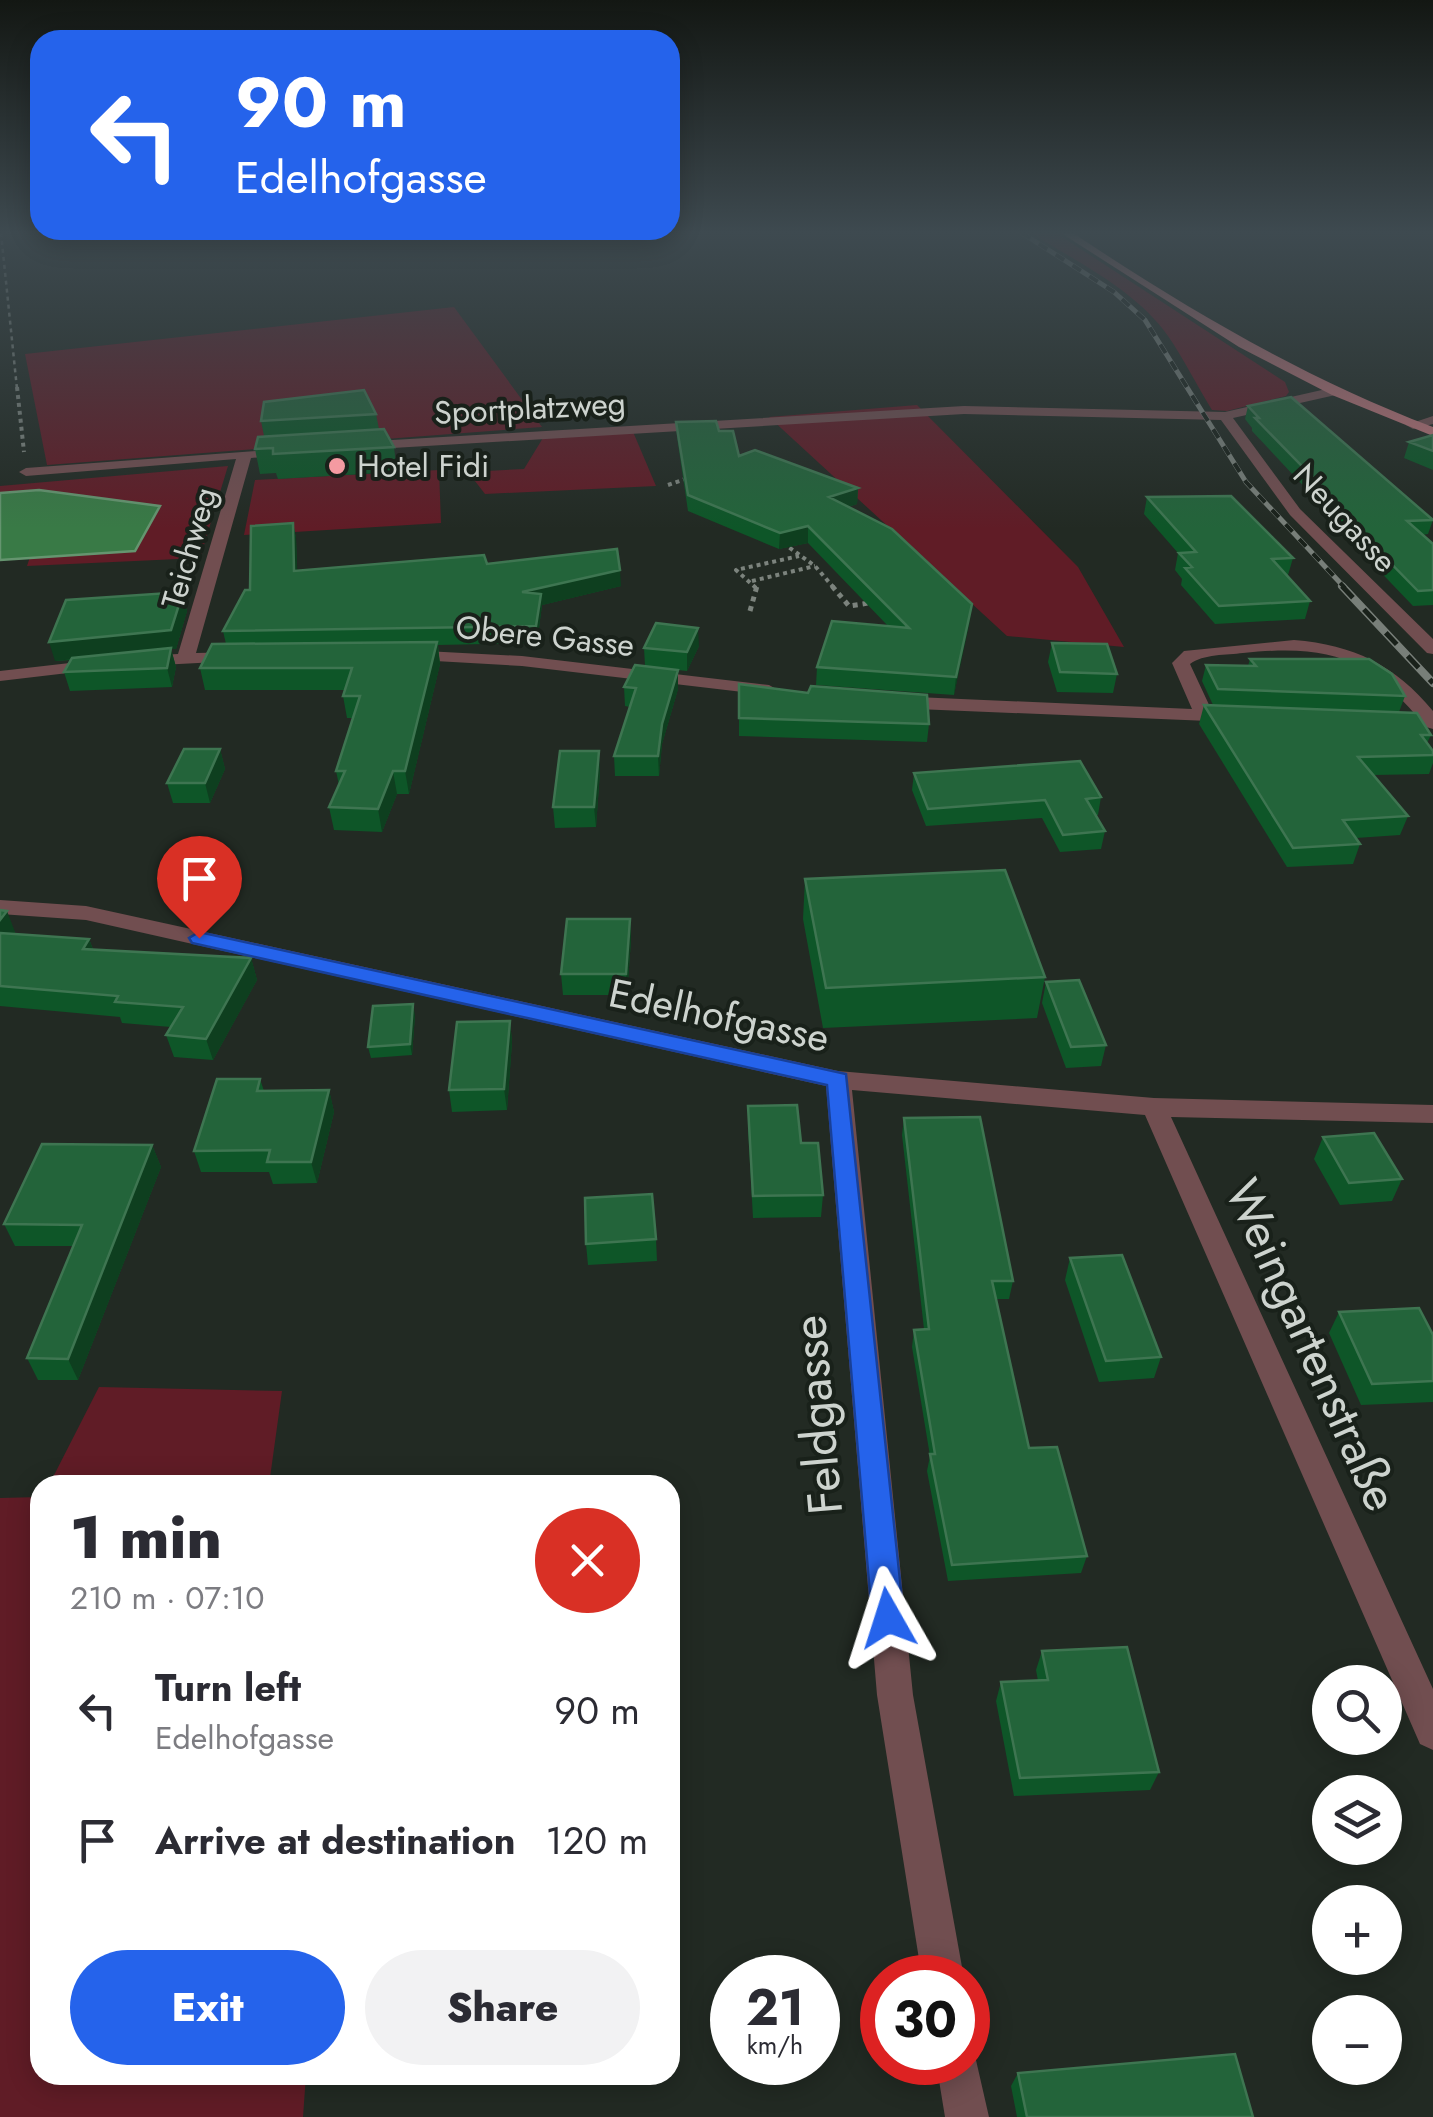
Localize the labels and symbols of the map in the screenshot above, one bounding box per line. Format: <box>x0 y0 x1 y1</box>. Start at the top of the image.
street label: Sportplatzweg <box>433 380 627 436</box>
place label: Hotel Fidi <box>357 443 489 489</box>
street label: Neugasse <box>1282 453 1408 583</box>
marker: Hotel Fidi <box>326 455 348 477</box>
street label: Teichweg <box>150 482 228 614</box>
street label: Obere Gasse <box>454 604 636 668</box>
pin <box>157 836 242 939</box>
street label: Edelhofgasse <box>604 963 834 1067</box>
street label: Weingartenstraße <box>1208 1168 1416 1522</box>
street label: Feldgasse <box>774 1313 860 1517</box>
position arrow <box>836 1566 940 1670</box>
speed limit sign: 30 <box>860 1955 990 2085</box>

